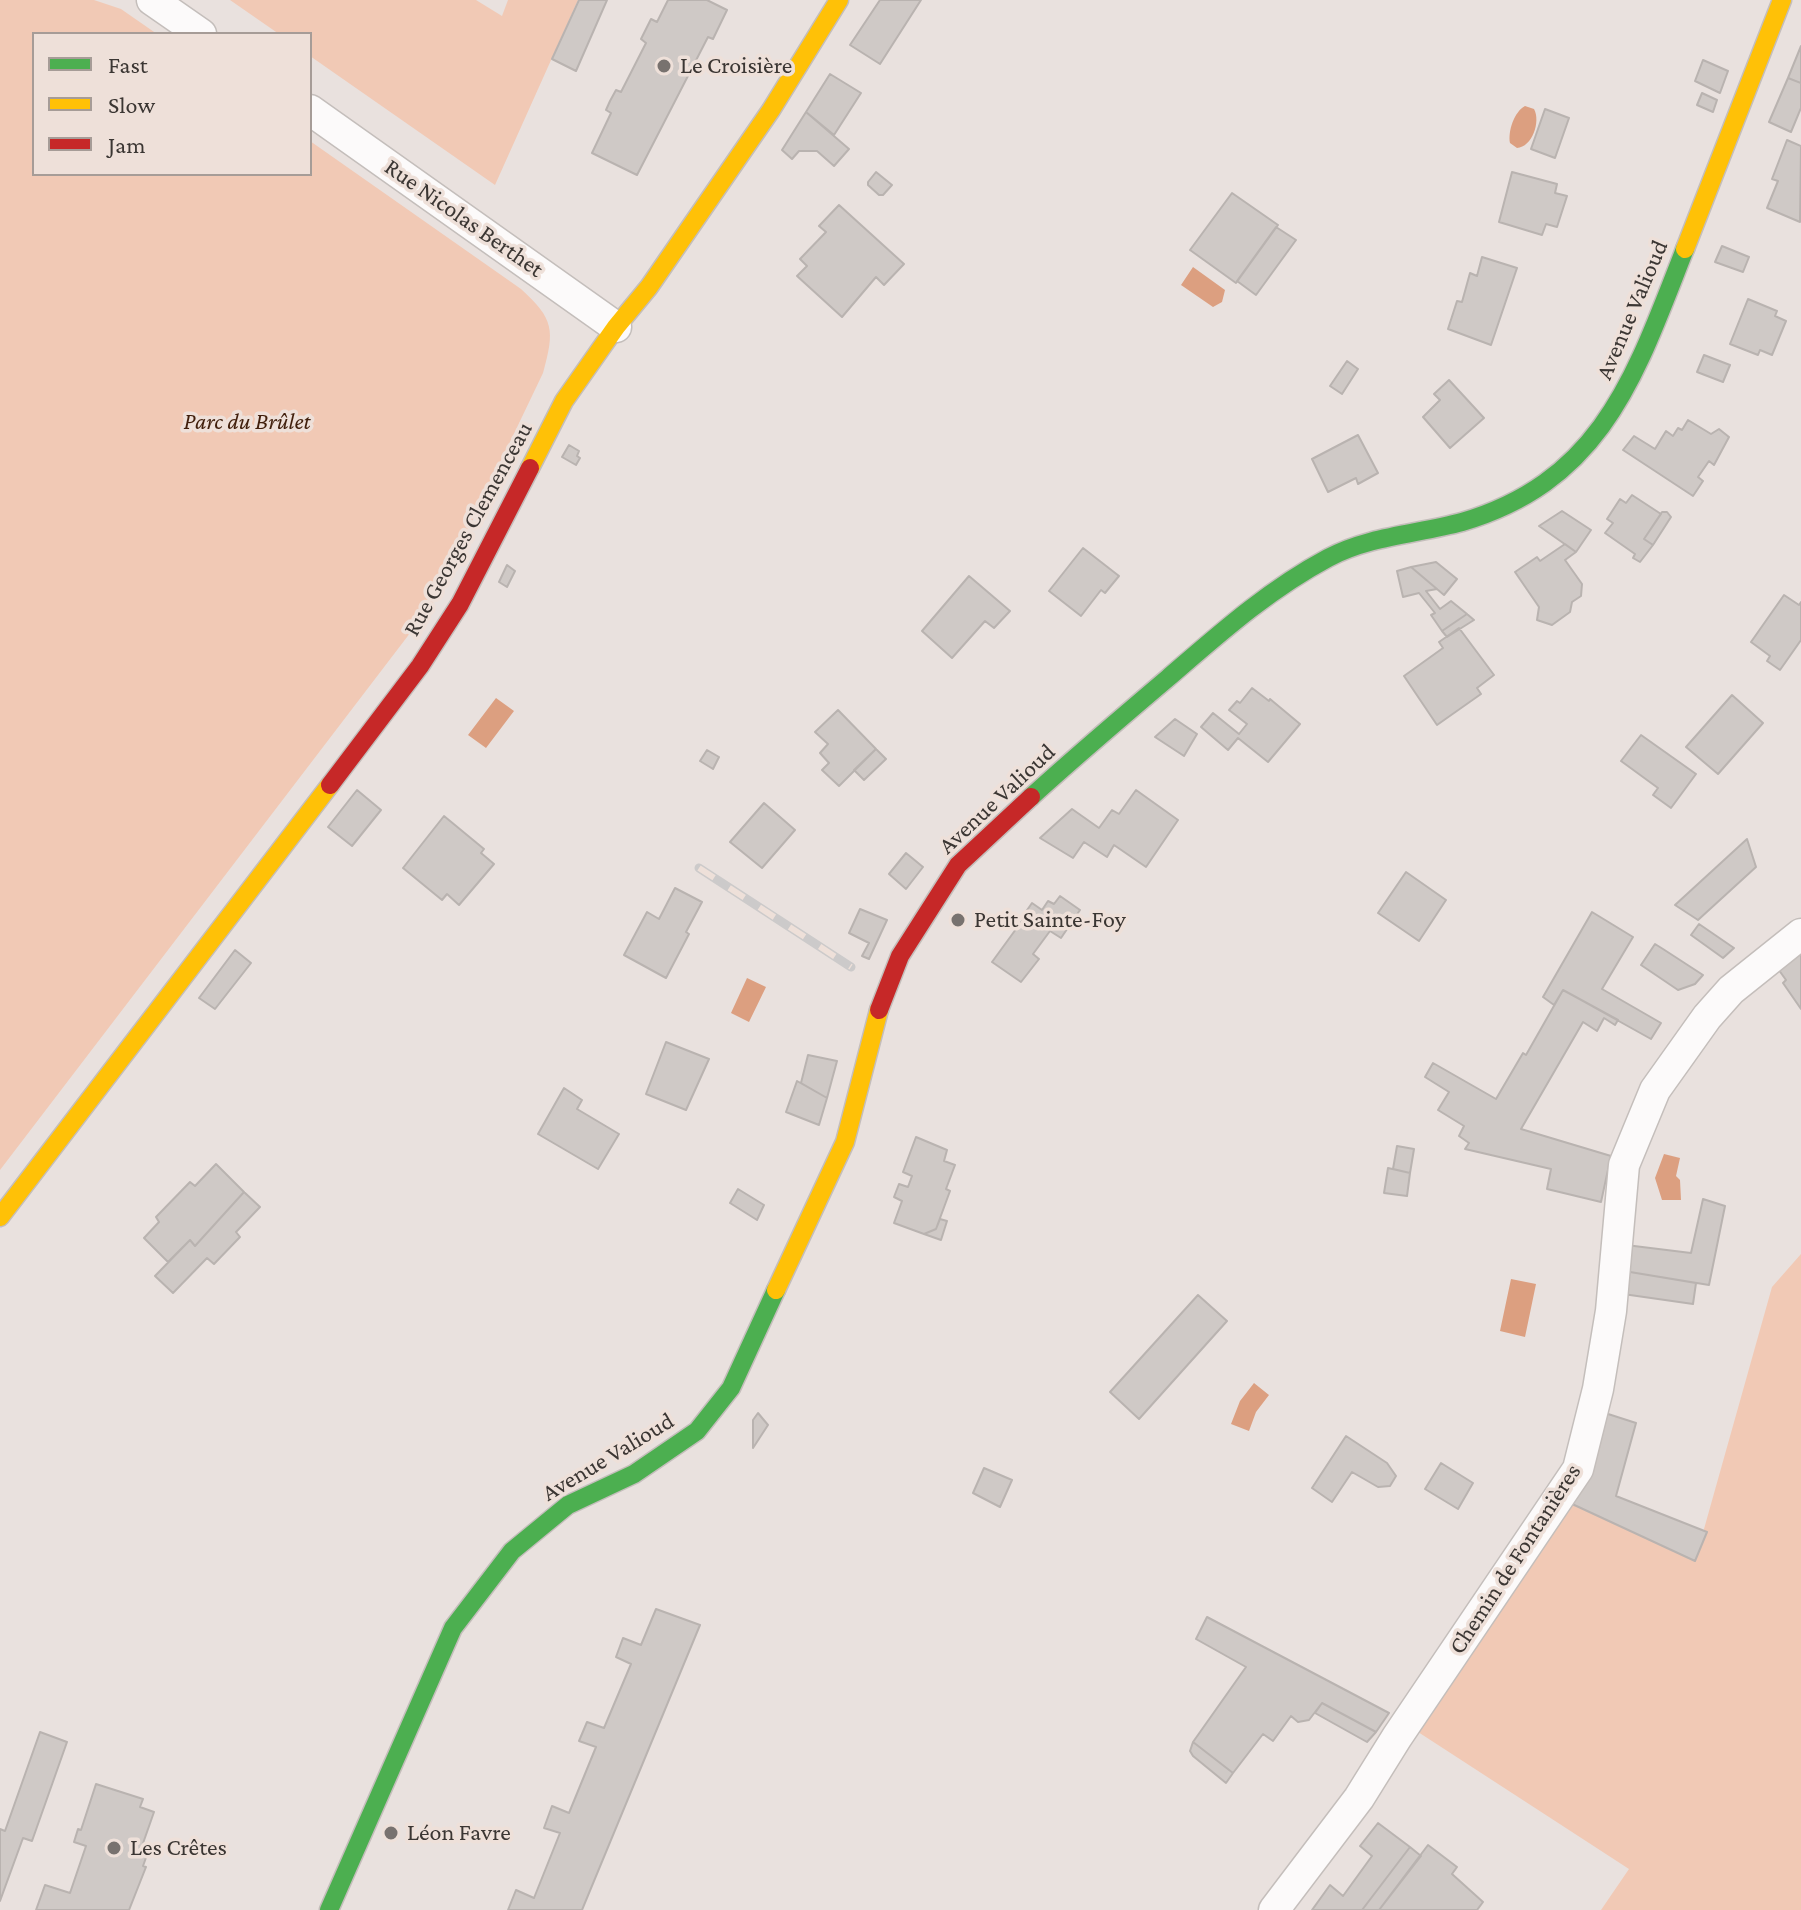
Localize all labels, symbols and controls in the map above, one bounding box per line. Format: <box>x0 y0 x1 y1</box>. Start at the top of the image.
legend <box>32 32 312 176</box>
text: Fast <box>108 51 148 78</box>
place label: Le Croisière <box>680 52 792 80</box>
marker: Le Croisière <box>655 57 673 75</box>
text: Slow <box>108 91 155 118</box>
text: Jam <box>108 131 146 158</box>
street label: Rue Nicolas Berthet <box>379 152 549 284</box>
street label: Avenue Valioud <box>1590 236 1674 384</box>
park label: Parc du Brûlet <box>183 408 311 436</box>
street label: Rue Georges Clemenceau <box>397 417 539 641</box>
street label: Avenue Valioud <box>933 738 1061 860</box>
place label: Petit Sainte-Foy <box>974 906 1126 934</box>
marker: Petit Sainte-Foy <box>949 911 967 929</box>
street label: Avenue Valioud <box>537 1406 679 1508</box>
street label: Chemin de Fontanières <box>1443 1458 1587 1660</box>
place label: Léon Favre <box>407 1819 511 1847</box>
marker: Léon Favre <box>382 1824 400 1842</box>
place label: Les Crêtes <box>130 1834 227 1862</box>
marker: Les Crêtes <box>105 1839 123 1857</box>

